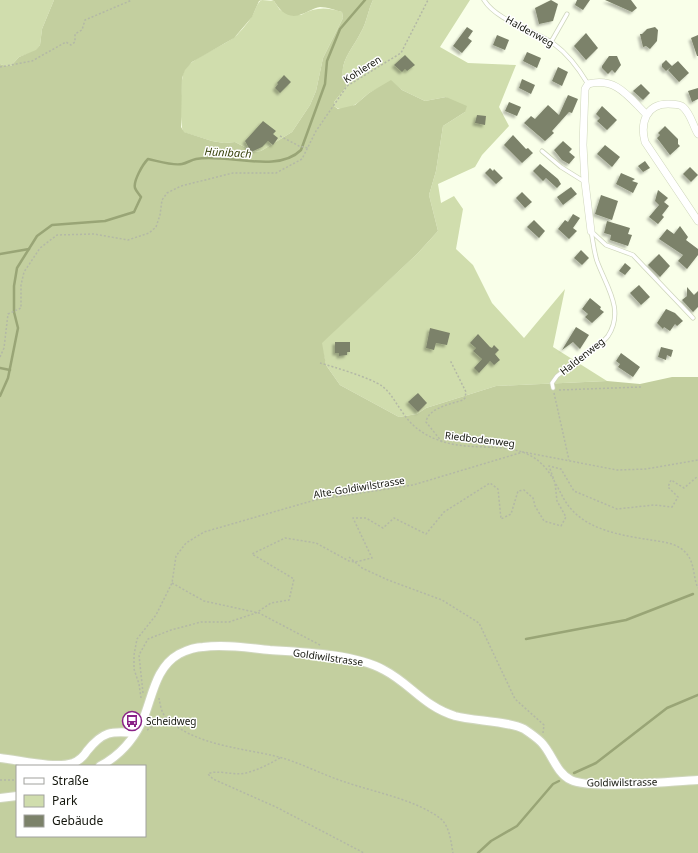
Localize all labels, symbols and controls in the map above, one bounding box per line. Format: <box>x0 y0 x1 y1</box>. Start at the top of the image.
street label: Haldenweg <box>503 12 557 50</box>
street label: Kohleren <box>340 52 384 86</box>
water label: Hünibach <box>204 143 252 161</box>
street label: Haldenweg <box>557 334 607 378</box>
street label: Riedbodenweg <box>444 428 516 450</box>
street label: Alte-Goldiwilstrasse <box>312 473 406 501</box>
street label: Goldiwilstrasse <box>292 645 364 669</box>
bus stop icon: Scheidweg <box>121 710 143 732</box>
place label: Scheidweg <box>146 714 197 728</box>
legend <box>16 765 146 837</box>
text: Straße <box>52 772 89 789</box>
street label: Goldiwilstrasse <box>586 774 658 790</box>
text: Park <box>52 792 78 809</box>
text: Gebäude <box>52 812 103 829</box>

